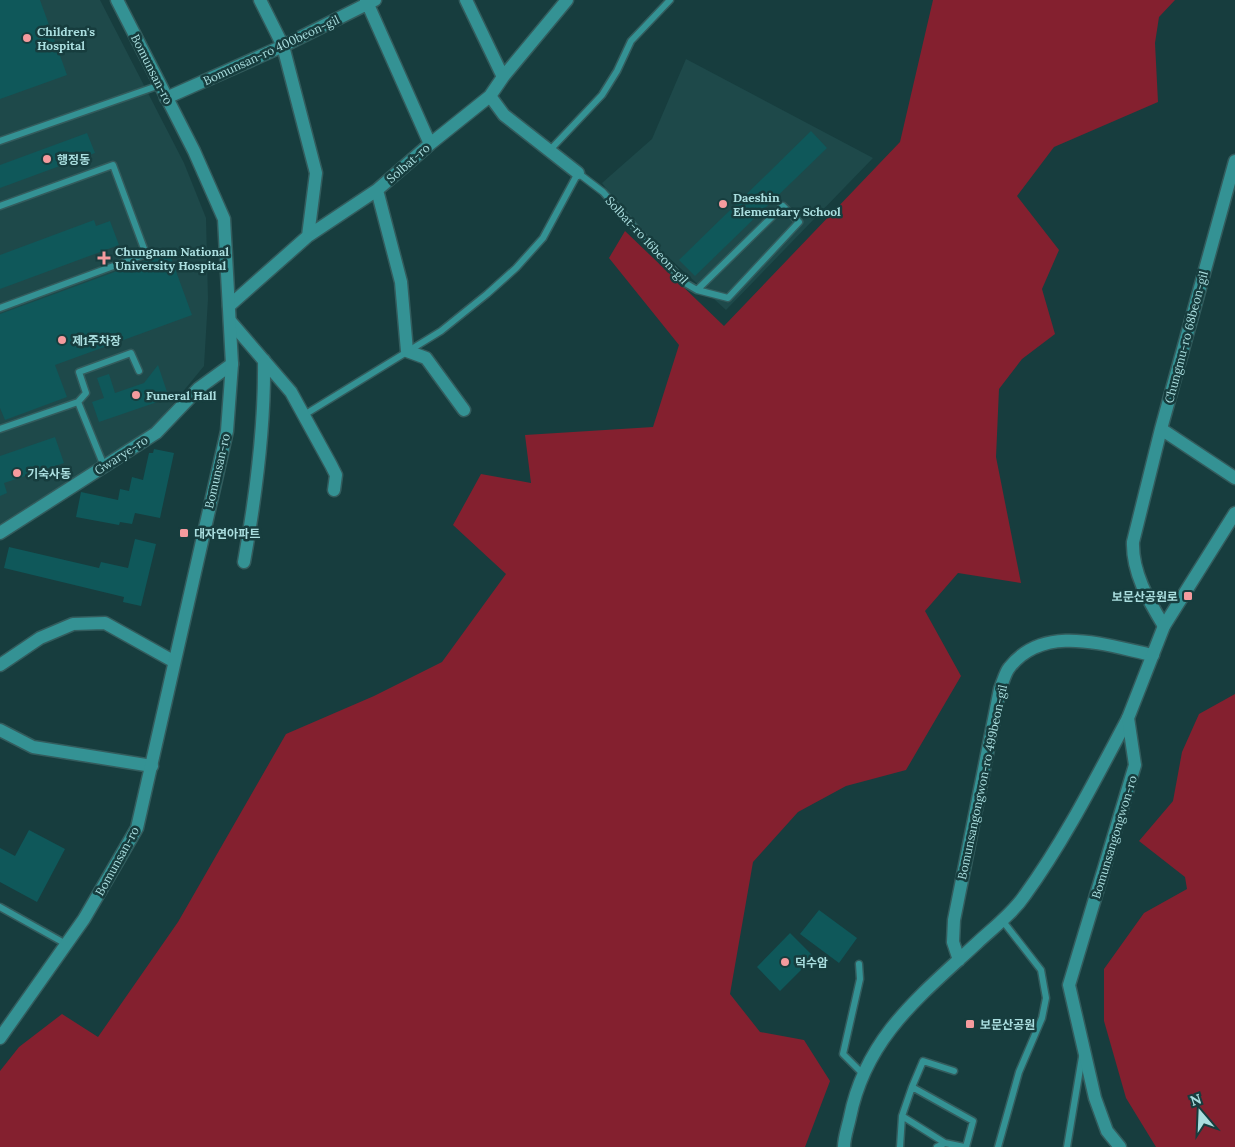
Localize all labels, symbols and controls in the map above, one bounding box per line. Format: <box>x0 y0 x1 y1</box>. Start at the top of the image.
street label: Bomunsan-ro 400beon-gil <box>201 12 341 88</box>
place label: Children's Hospital <box>37 24 95 53</box>
street label: Bomunsan-ro <box>128 31 176 107</box>
marker: Children's Hospital <box>21 32 33 44</box>
street label: Solbat-ro <box>383 140 433 186</box>
place label: 행정동 <box>57 152 90 167</box>
marker: 행정동 <box>41 153 53 165</box>
place label: Daeshin Elementary School <box>733 190 841 219</box>
street label: Solbat-ro 16beon-gil <box>602 193 692 287</box>
marker: Daeshin Elementary School <box>717 198 729 210</box>
place label: Chungnam National University Hospital <box>115 244 229 273</box>
marker: Chungnam National University Hospital <box>97 251 111 265</box>
street label: Chungmu-ro 68beon-gil <box>1161 269 1211 405</box>
place label: 제1주차장 <box>72 333 121 348</box>
marker: 제1주차장 <box>56 334 68 346</box>
place label: Funeral Hall <box>146 388 217 403</box>
marker: Funeral Hall <box>130 389 142 401</box>
street label: Gwarye-ro <box>91 432 151 478</box>
street label: Bomunsan-ro <box>201 432 233 510</box>
place label: 기숙사동 <box>27 466 71 481</box>
marker: 기숙사동 <box>11 467 23 479</box>
place label: 대자연아파트 <box>194 526 260 541</box>
marker: 대자연아파트 <box>178 527 190 539</box>
place label: 보문산공원로 <box>1112 589 1178 604</box>
marker: 보문산공원로 <box>1182 590 1194 602</box>
street label: Bomunsangongwon-ro 499beon-gil <box>954 683 1010 881</box>
street label: Bomunsangongwon-ro <box>1088 774 1140 900</box>
street label: Bomunsan-ro <box>92 824 142 898</box>
place label: 덕수암 <box>795 955 828 970</box>
marker: 덕수암 <box>779 956 791 968</box>
place label: 보문산공원 <box>980 1017 1035 1032</box>
marker: 보문산공원 <box>964 1018 976 1030</box>
north arrow <box>1175 1087 1225 1137</box>
text: N <box>1188 1089 1204 1110</box>

